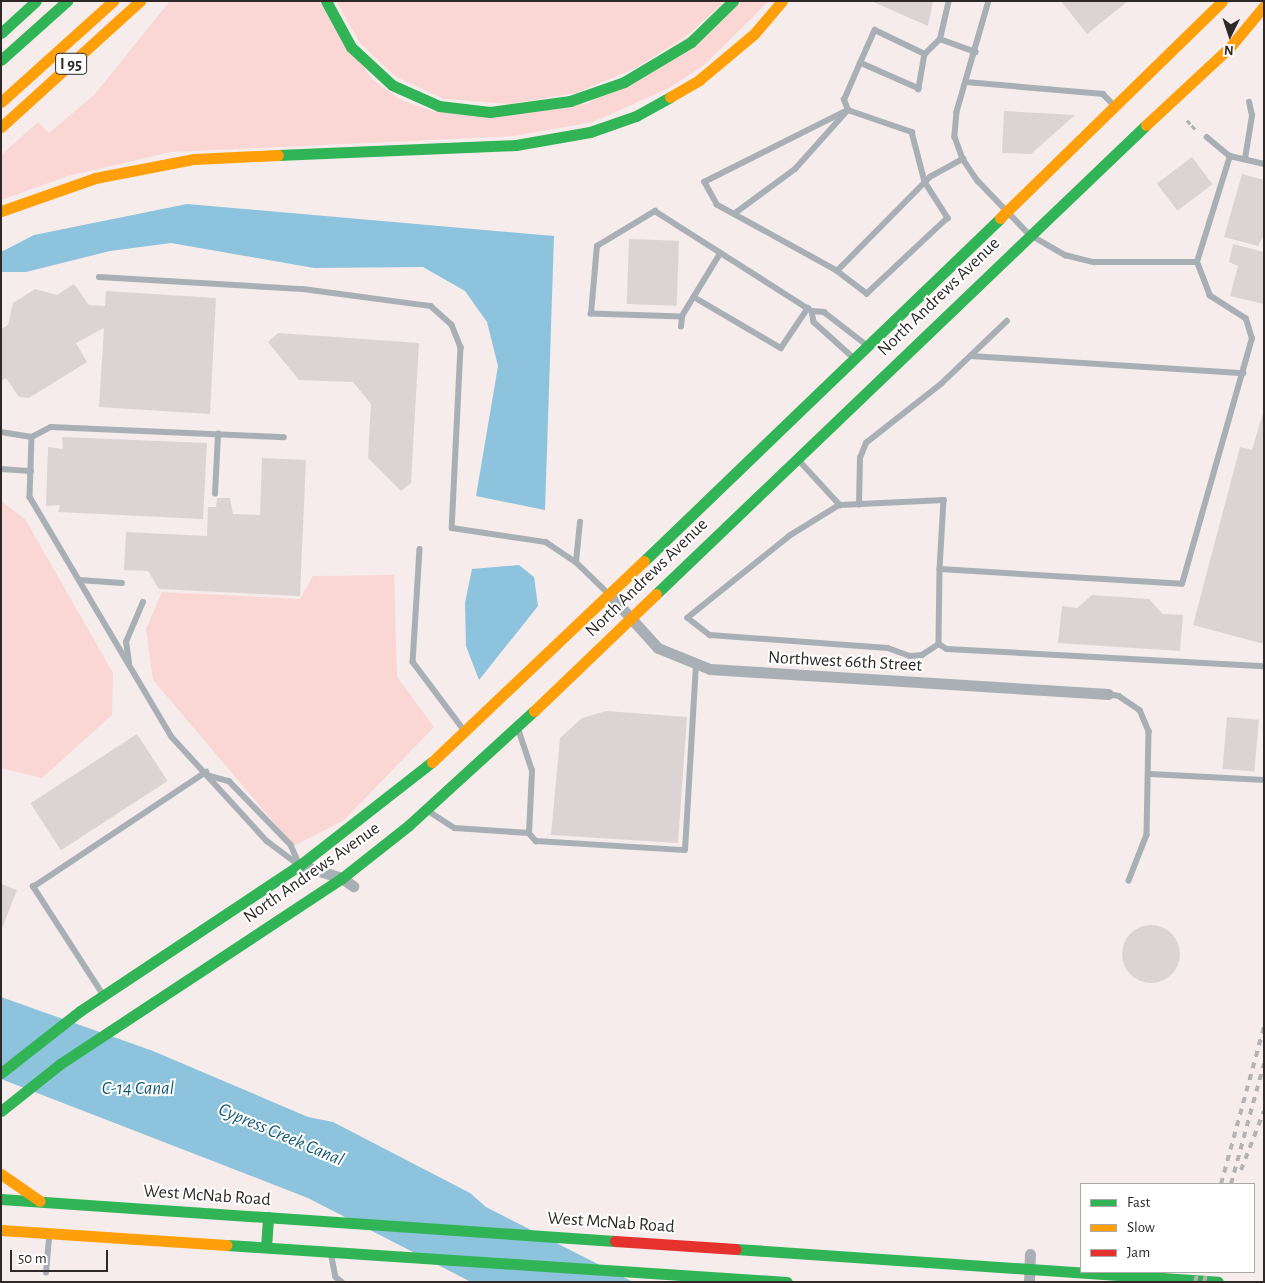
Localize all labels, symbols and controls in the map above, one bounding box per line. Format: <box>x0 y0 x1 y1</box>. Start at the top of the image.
north arrow <box>1205 10 1255 60</box>
text: N <box>1224 43 1234 57</box>
road number: I 95 <box>55 51 87 78</box>
street label: North Andrews Avenue <box>873 233 1005 361</box>
street label: North Andrews Avenue <box>581 514 713 642</box>
street label: Northwest 66th Street <box>768 647 922 677</box>
street label: North Andrews Avenue <box>240 818 384 928</box>
water label: C-14 Canal <box>102 1078 174 1100</box>
water label: Cypress Creek Canal <box>215 1098 347 1172</box>
street label: West McNab Road <box>143 1181 271 1211</box>
legend <box>1080 1183 1255 1273</box>
text: Fast <box>1127 1195 1150 1210</box>
street label: West McNab Road <box>547 1208 675 1238</box>
text: Slow <box>1127 1220 1155 1235</box>
scale bar <box>12 1240 110 1272</box>
text: Jam <box>1127 1245 1150 1260</box>
text: 50 m <box>18 1251 47 1266</box>

